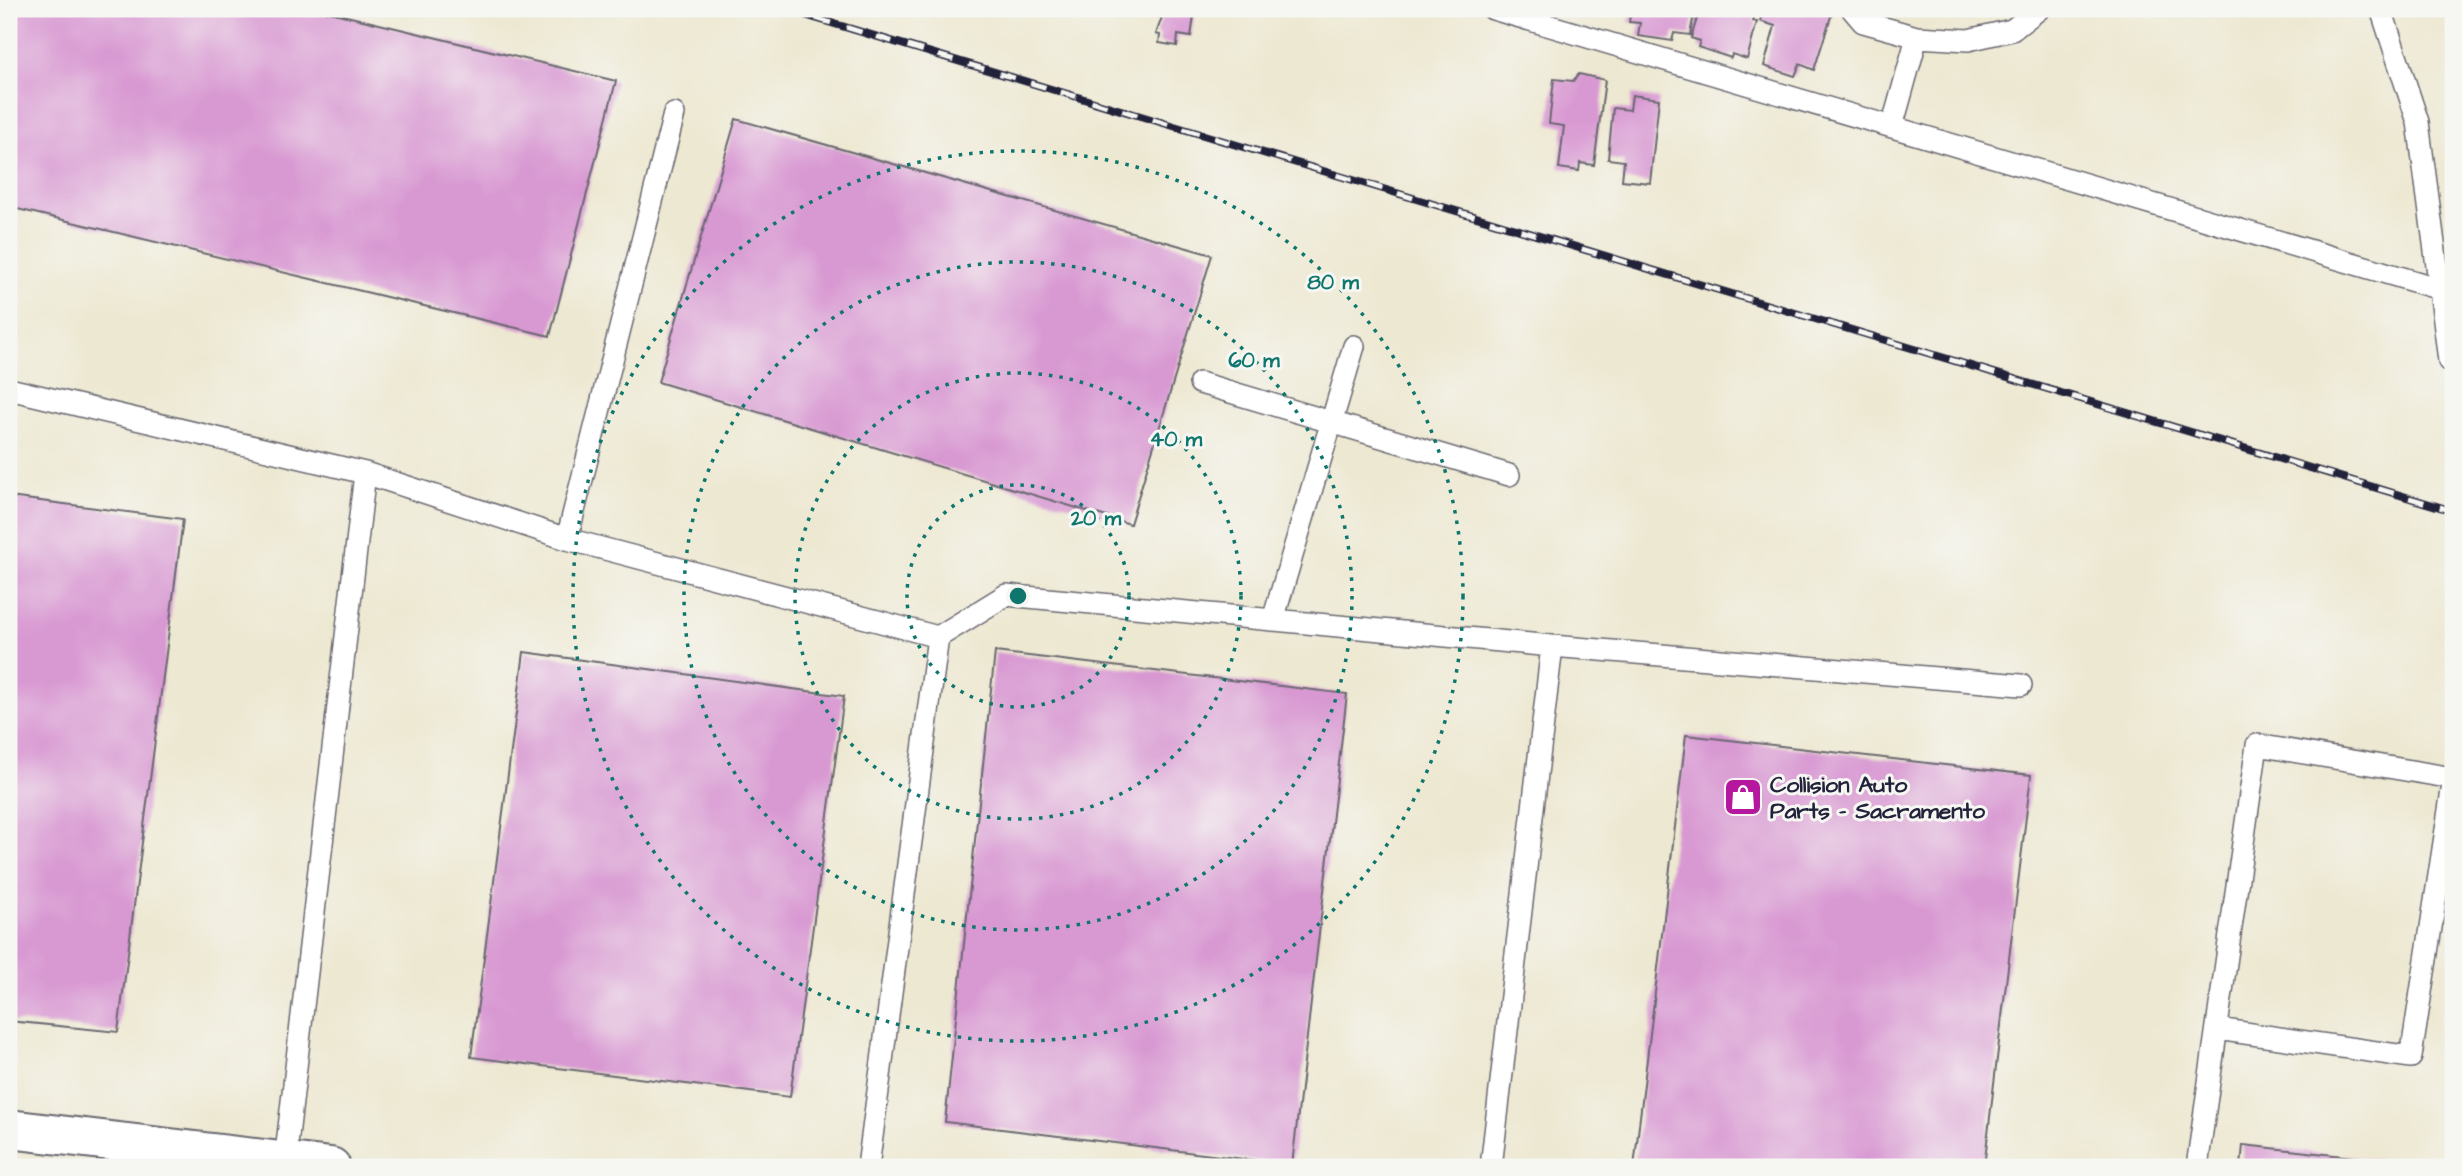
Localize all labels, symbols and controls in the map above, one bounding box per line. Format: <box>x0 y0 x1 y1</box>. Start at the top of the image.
text: 80 m <box>1307 268 1359 297</box>
text: 60 m <box>1228 346 1280 375</box>
text: 40 m <box>1150 425 1203 454</box>
text: 20 m <box>1070 504 1122 533</box>
centre of rings <box>1006 584 1030 608</box>
place label: Collision Auto Parts - Sacramento <box>1770 769 1985 827</box>
shop icon: Collision Auto Parts - Sacramento <box>1722 776 1764 818</box>

